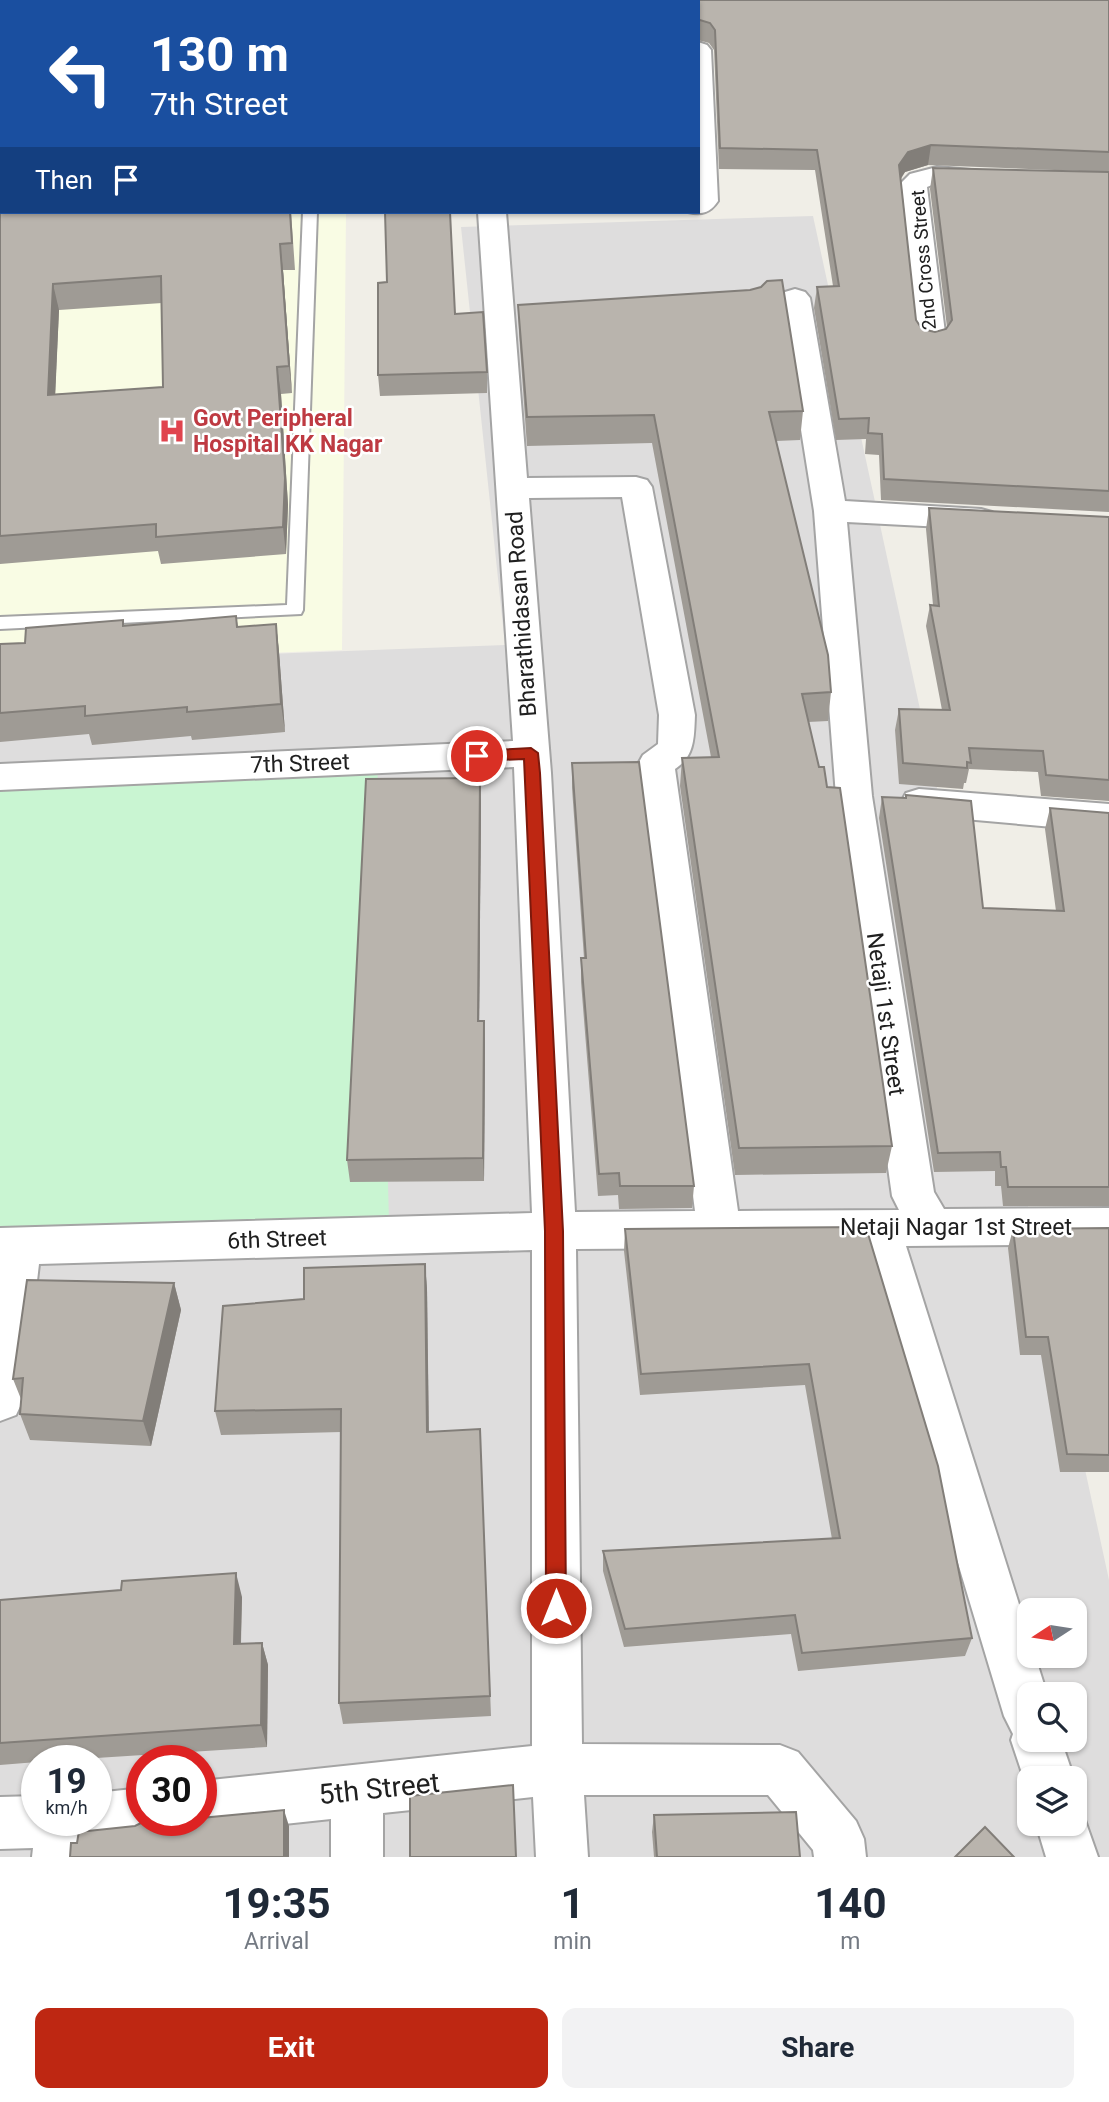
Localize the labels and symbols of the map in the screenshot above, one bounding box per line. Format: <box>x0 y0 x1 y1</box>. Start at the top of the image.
street label: 2nd Cross Street <box>906 189 941 331</box>
place label: Govt Peripheral Hospital KK Nagar <box>193 405 383 458</box>
hospital icon: Govt Peripheral Hospital KK Nagar <box>157 416 187 446</box>
street label: Bharathidasan Road <box>501 510 542 718</box>
pin <box>447 726 507 786</box>
street label: 7th Street <box>250 748 350 779</box>
street label: Netaji 1st Street <box>861 931 910 1097</box>
street label: Netaji Nagar 1st Street <box>840 1214 1072 1241</box>
street label: 6th Street <box>227 1224 327 1255</box>
position arrow <box>519 1571 593 1645</box>
north arrow <box>1017 1598 1087 1668</box>
speed limit sign: 30 <box>126 1745 217 1836</box>
street label: 5th Street <box>317 1766 441 1811</box>

